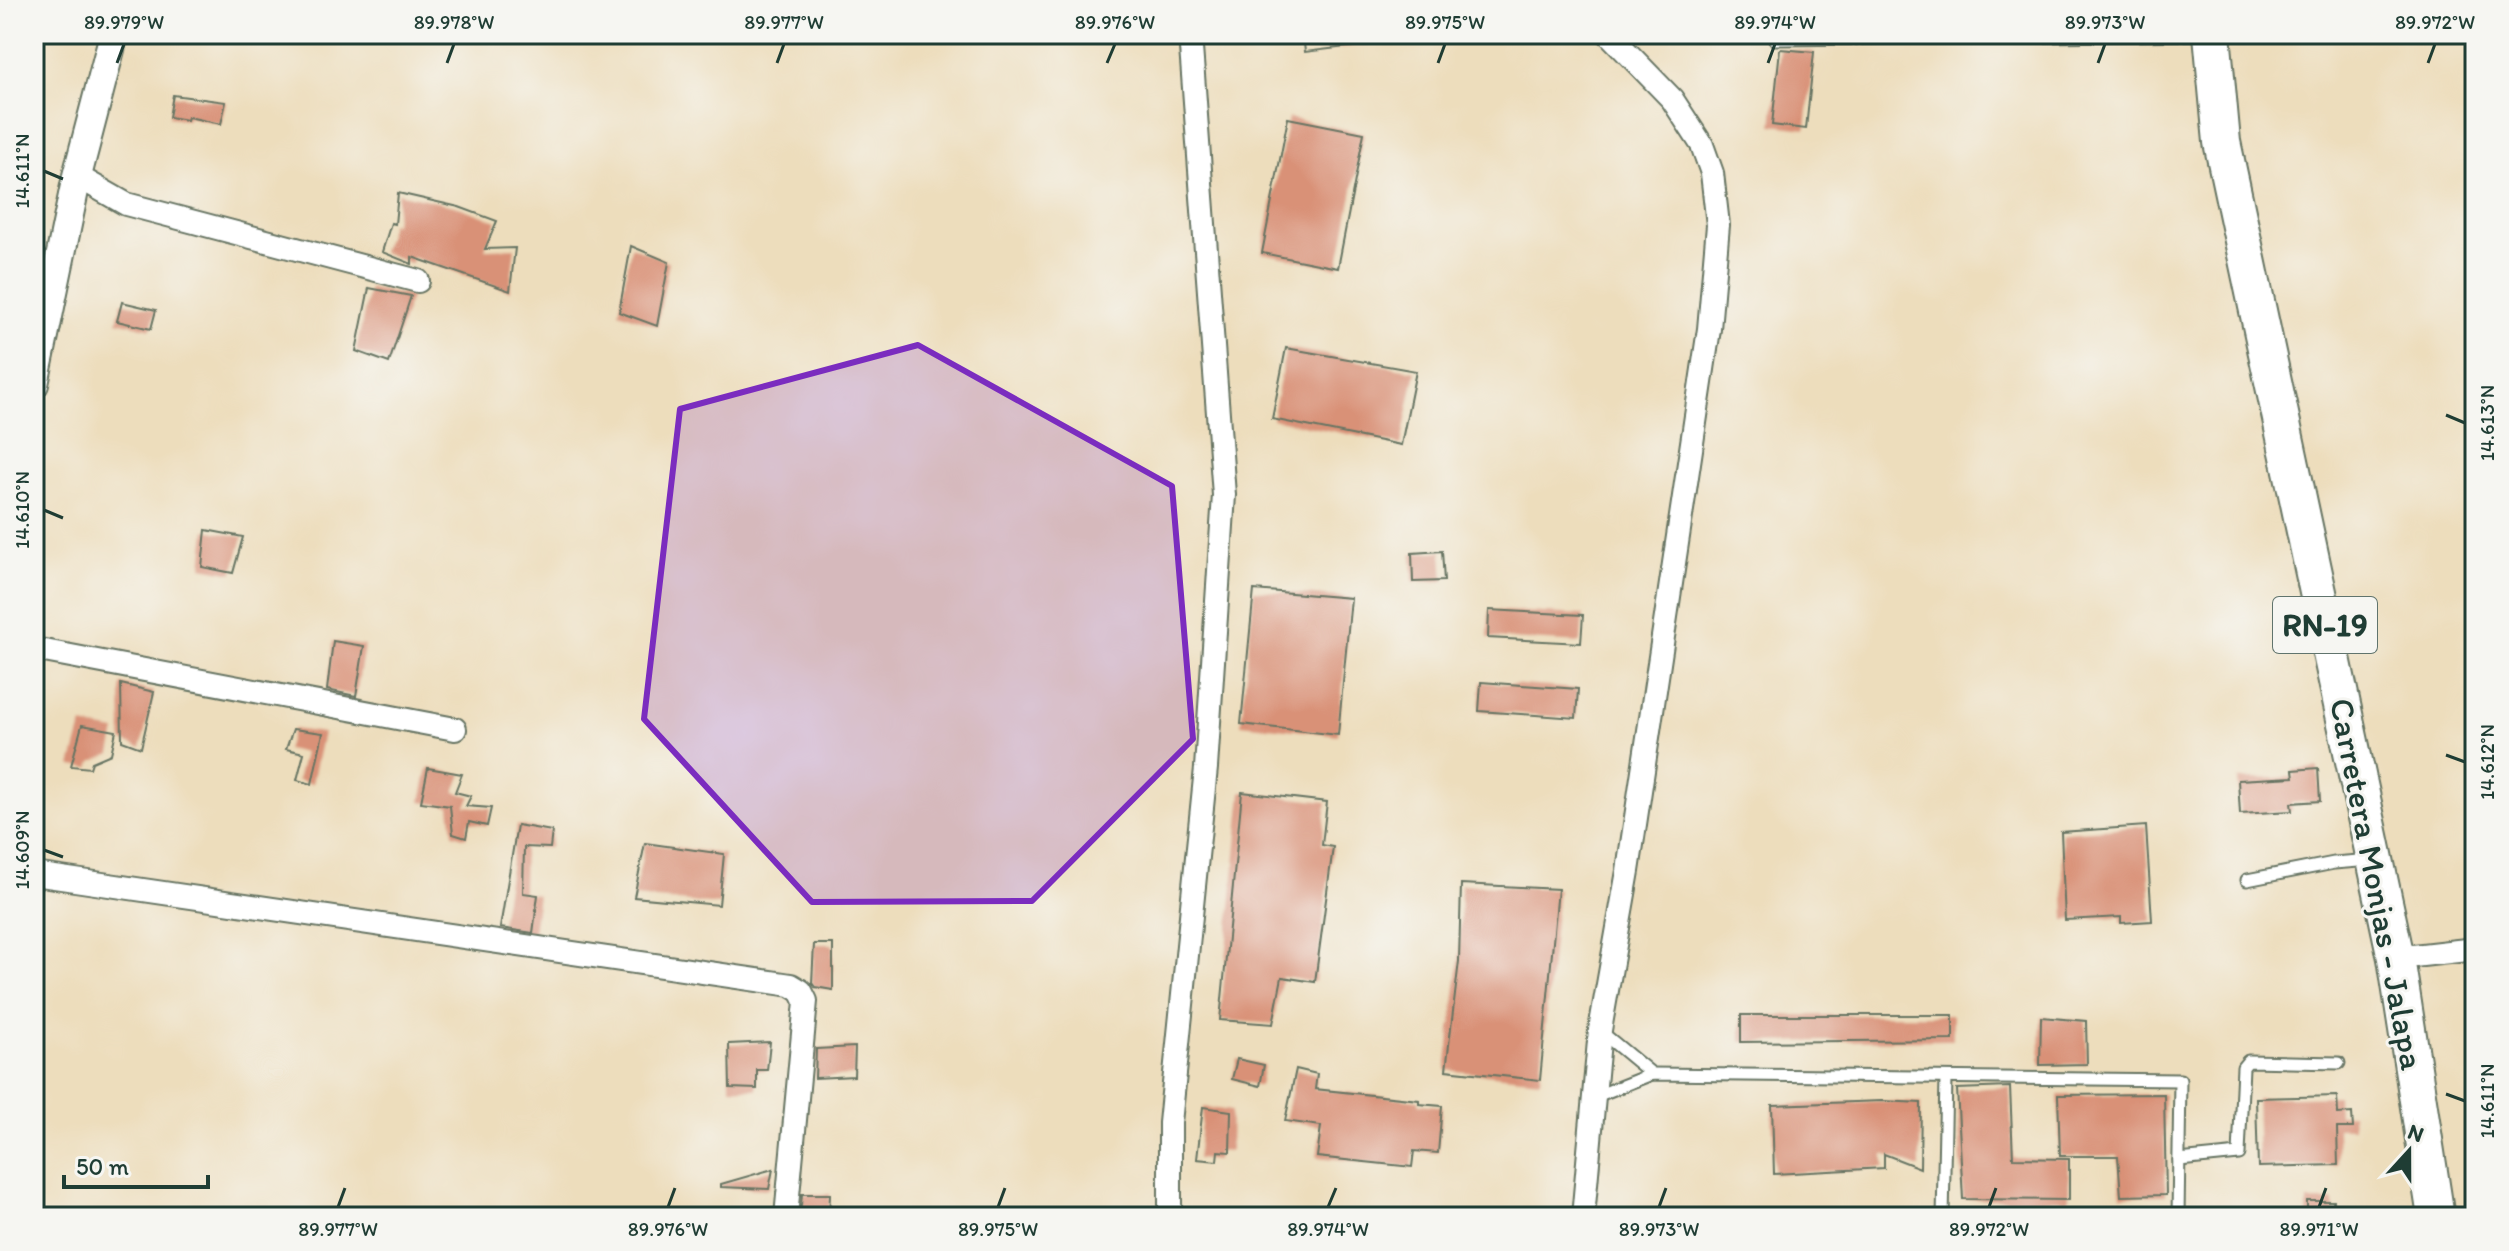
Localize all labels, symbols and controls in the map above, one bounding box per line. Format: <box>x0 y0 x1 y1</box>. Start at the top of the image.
text: 89.979°W <box>84 10 164 34</box>
text: 89.978°W <box>414 10 494 34</box>
text: 89.977°W <box>744 10 824 34</box>
text: 89.976°W <box>1075 10 1155 34</box>
text: 89.975°W <box>1405 10 1485 34</box>
text: 89.974°W <box>1734 10 1816 34</box>
text: 89.973°W <box>2065 10 2145 34</box>
text: 89.972°W <box>2395 10 2475 34</box>
text: 14.611°N <box>10 134 34 208</box>
text: 14.613°N <box>2475 385 2499 461</box>
text: 14.610°N <box>10 471 34 549</box>
road number: RN-19 <box>2273 597 2377 653</box>
street label: Carretera Monjas - Jalapa <box>2321 695 2433 1074</box>
text: 14.612°N <box>2475 724 2499 800</box>
text: 14.609°N <box>10 811 34 889</box>
text: 14.611°N <box>2475 1064 2499 1138</box>
north arrow <box>2369 1111 2449 1191</box>
text: N <box>2404 1118 2428 1148</box>
scale bar <box>64 1139 208 1189</box>
text: 50 m <box>76 1152 129 1181</box>
text: 89.977°W <box>298 1217 378 1241</box>
text: 89.976°W <box>628 1217 708 1241</box>
text: 89.975°W <box>958 1217 1038 1241</box>
text: 89.974°W <box>1287 1217 1369 1241</box>
text: 89.973°W <box>1619 1217 1699 1241</box>
text: 89.972°W <box>1949 1217 2029 1241</box>
text: 89.971°W <box>2280 1217 2359 1241</box>

